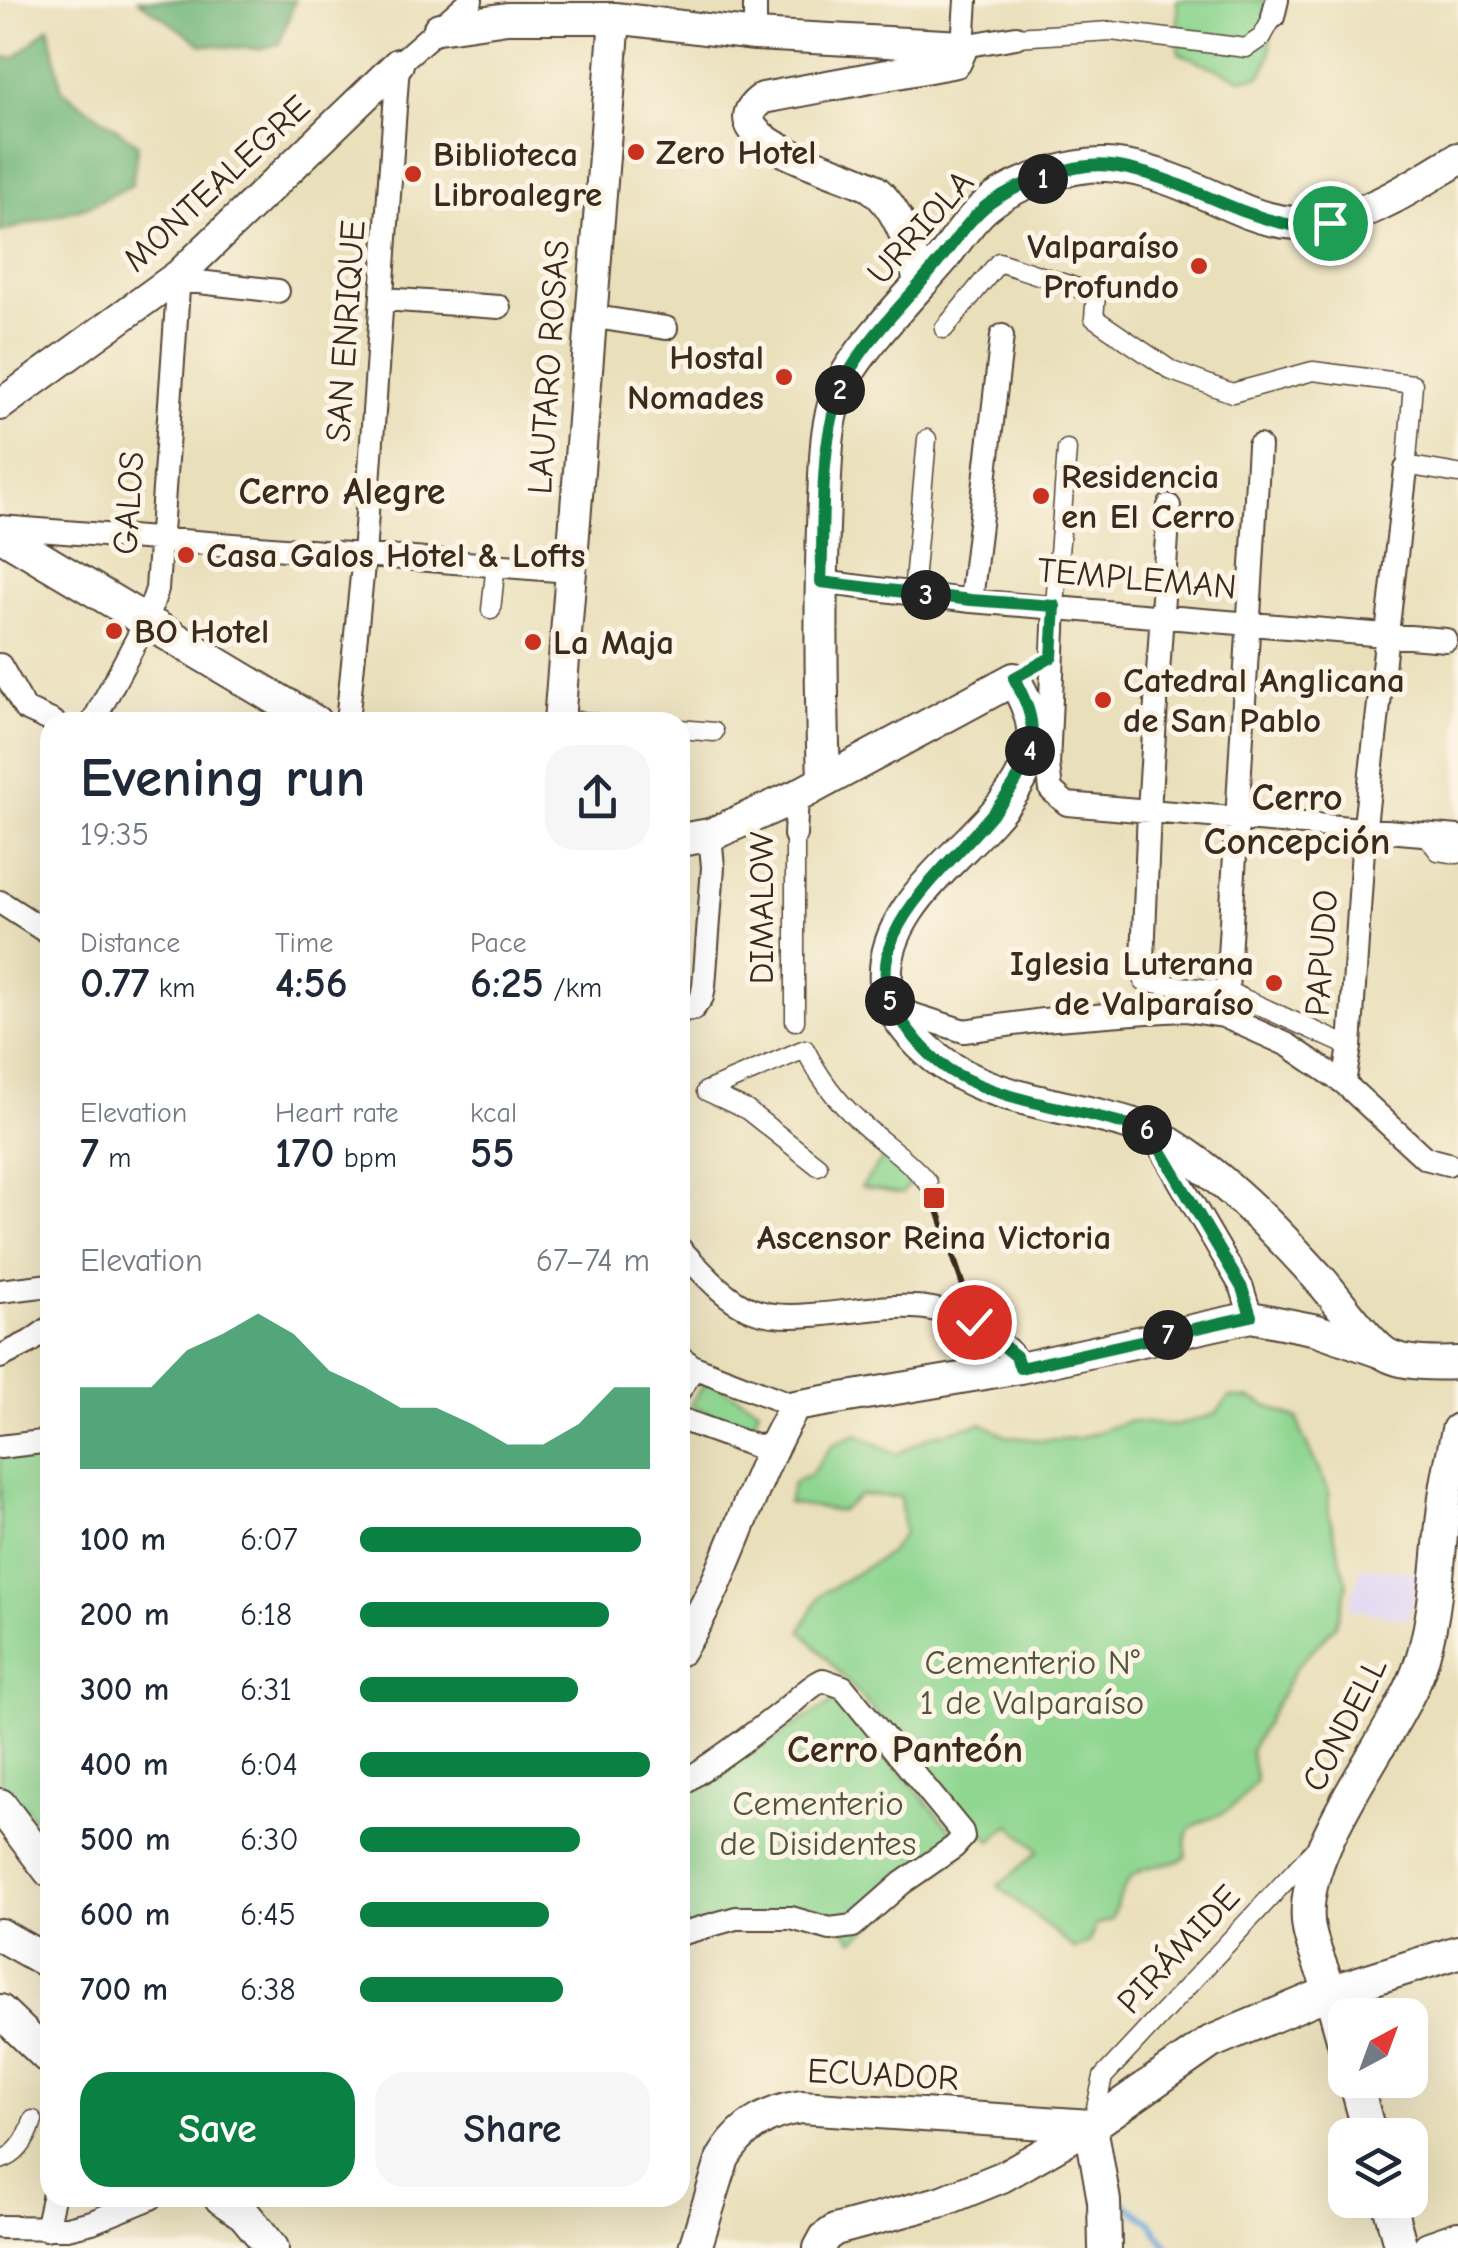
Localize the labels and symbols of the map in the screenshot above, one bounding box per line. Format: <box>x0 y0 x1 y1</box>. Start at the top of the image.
street label: MONTEALEGRE <box>115 87 318 280</box>
place label: Zero Hotel <box>656 132 817 173</box>
place label: Biblioteca Libroalegre <box>433 134 602 215</box>
marker: Zero Hotel <box>625 141 647 163</box>
pin: 1 <box>1018 154 1068 204</box>
street label: URRIOLA <box>859 162 982 293</box>
marker: Biblioteca Libroalegre <box>402 163 424 185</box>
pin <box>1288 181 1373 266</box>
street label: SAN ENRIQUE <box>317 219 374 443</box>
place label: Valparaíso Profundo <box>1027 226 1179 307</box>
street label: LAUTARO ROSAS <box>519 238 578 496</box>
marker: Valparaíso Profundo <box>1188 255 1210 277</box>
place label: Hostal Nomades <box>627 337 764 418</box>
pin: 2 <box>815 365 865 415</box>
marker: Hostal Nomades <box>773 366 795 388</box>
street label: GALOS <box>104 450 153 556</box>
place label: Residencia en El Cerro <box>1061 456 1235 537</box>
district label: Cerro Alegre <box>238 470 446 514</box>
marker: Residencia en El Cerro <box>1030 485 1052 507</box>
place label: Casa Galos Hotel & Lofts <box>206 535 585 576</box>
marker: Casa Galos Hotel & Lofts <box>175 544 197 566</box>
street label: TEMPLEMAN <box>1036 549 1238 608</box>
pin: 3 <box>901 570 951 620</box>
place label: BO Hotel <box>134 611 269 652</box>
marker: BO Hotel <box>103 620 125 642</box>
place label: La Maja <box>553 622 674 663</box>
marker: La Maja <box>522 631 544 653</box>
place label: Catedral Anglicana de San Pablo <box>1123 660 1405 741</box>
marker: Catedral Anglicana de San Pablo <box>1092 689 1114 711</box>
pin: 4 <box>1005 726 1055 776</box>
district label: Cerro Concepción <box>1204 776 1390 864</box>
street label: DIMALOW <box>741 831 782 984</box>
street label: PAPUDO <box>1297 888 1346 1018</box>
place label: Iglesia Luterana de Valparaíso <box>1010 943 1254 1024</box>
marker: Iglesia Luterana de Valparaíso <box>1263 972 1285 994</box>
pin: 5 <box>865 976 915 1026</box>
pin: 6 <box>1122 1105 1172 1155</box>
marker: Ascensor Reina Victoria <box>921 1185 947 1211</box>
place label: Ascensor Reina Victoria <box>757 1217 1111 1258</box>
pin <box>932 1280 1017 1365</box>
pin: 7 <box>1143 1310 1193 1360</box>
park label: Cementerio N° 1 de Valparaíso <box>920 1642 1144 1723</box>
street label: CONDELL <box>1293 1650 1396 1798</box>
district label: Cerro Panteón <box>787 1728 1023 1772</box>
park label: Cementerio de Disidentes <box>720 1783 916 1864</box>
street label: PIRÁMIDE <box>1109 1877 1248 2022</box>
north arrow <box>1328 1998 1428 2098</box>
street label: ECUADOR <box>806 2050 960 2099</box>

